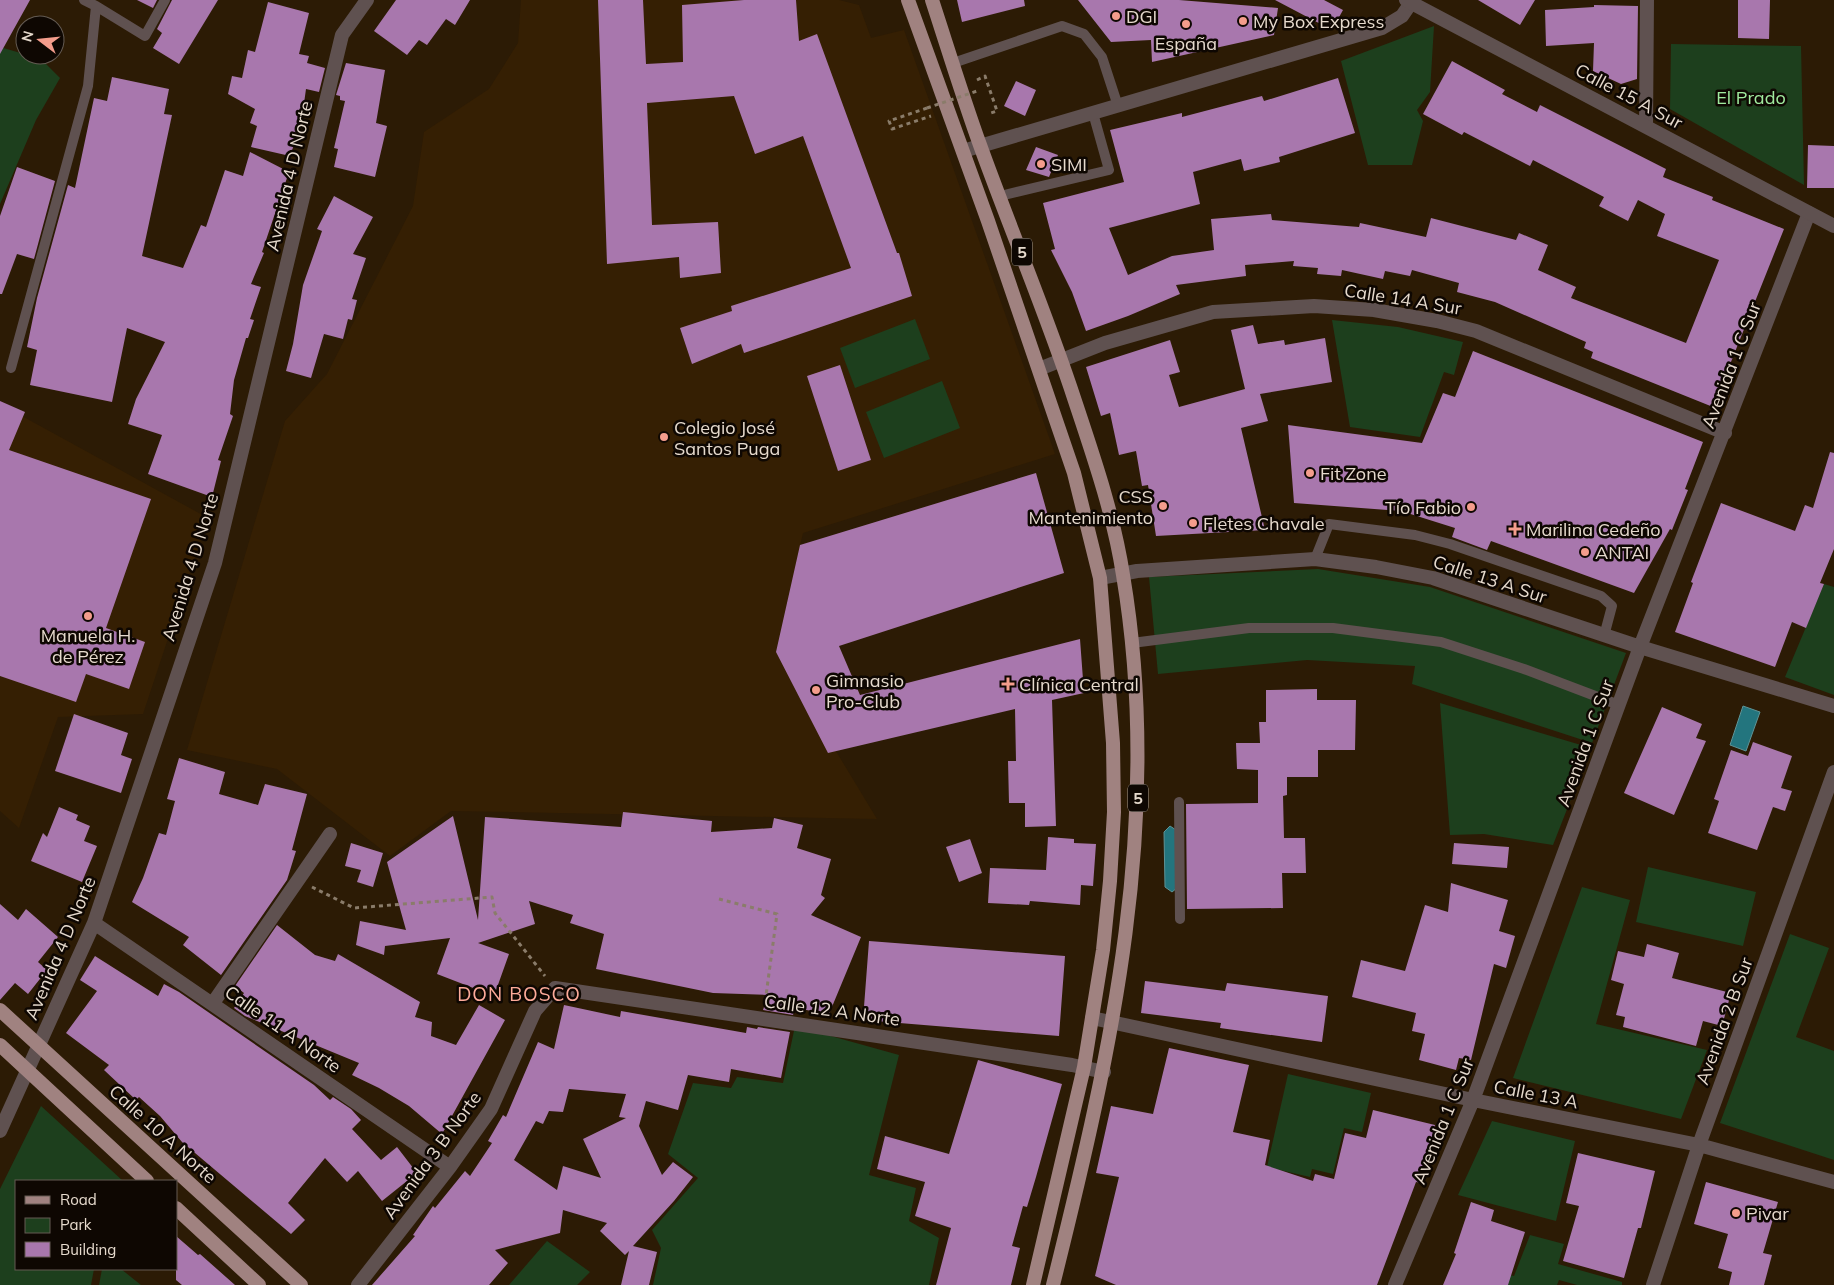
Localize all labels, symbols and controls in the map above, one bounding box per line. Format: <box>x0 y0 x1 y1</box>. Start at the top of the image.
place label: DGI <box>1126 5 1157 28</box>
marker: DGI <box>1110 10 1122 22</box>
place label: My Box Express <box>1253 10 1384 33</box>
north arrow <box>15 15 65 65</box>
marker: My Box Express <box>1237 15 1249 27</box>
marker: España <box>1180 18 1192 30</box>
text: N <box>17 29 38 44</box>
place label: España <box>1155 32 1217 55</box>
street label: Calle 15 A Sur <box>1571 58 1687 134</box>
park label: El Prado <box>1716 86 1786 109</box>
street label: Avenida 4 D Norte <box>261 99 317 253</box>
place label: SIMI <box>1051 153 1087 176</box>
marker: SIMI <box>1035 158 1047 170</box>
road number: 5 <box>1012 238 1032 266</box>
street label: Calle 14 A Sur <box>1343 278 1464 320</box>
street label: Avenida 1 C Sur <box>1696 298 1766 432</box>
place label: Colegio José Santos Puga <box>674 416 780 460</box>
marker: Colegio José Santos Puga <box>658 431 670 443</box>
place label: Fit Zone <box>1320 462 1386 485</box>
marker: Fit Zone <box>1304 467 1316 479</box>
place label: CSS Mantenimiento <box>1028 485 1153 529</box>
street label: Avenida 4 D Norte <box>157 490 223 644</box>
place label: Tío Fabio <box>1385 496 1461 519</box>
marker: CSS Mantenimiento <box>1157 500 1169 512</box>
marker: Tío Fabio <box>1465 501 1477 513</box>
place label: Fletes Chavale <box>1203 512 1325 535</box>
marker: Fletes Chavale <box>1187 517 1199 529</box>
place label: Marilina Cedeño <box>1526 518 1661 541</box>
marker: Marilina Cedeño <box>1508 522 1522 536</box>
place label: ANTAI <box>1595 541 1649 564</box>
marker: ANTAI <box>1579 546 1591 558</box>
street label: Calle 13 A Sur <box>1430 550 1550 608</box>
marker: Manuela H. de Pérez <box>82 610 94 622</box>
place label: Manuela H. de Pérez <box>41 624 135 668</box>
place label: Gimnasio Pro-Club <box>826 669 904 713</box>
place label: Clínica Central <box>1019 673 1139 696</box>
street label: Avenida 1 C Sur <box>1551 676 1619 810</box>
marker: Clínica Central <box>1001 677 1015 691</box>
marker: Gimnasio Pro-Club <box>810 684 822 696</box>
road number: 5 <box>1128 784 1148 811</box>
street label: Avenida 4 D Norte <box>19 873 101 1023</box>
street label: Avenida 2 B Sur <box>1690 954 1758 1088</box>
street label: Calle 11 A Norte <box>220 980 346 1078</box>
district label: DON BOSCO <box>457 982 581 1006</box>
street label: Calle 12 A Norte <box>763 989 901 1031</box>
street label: Avenida 1 C Sur <box>1407 1054 1479 1187</box>
street label: Calle 13 A <box>1492 1075 1580 1113</box>
street label: Calle 10 A Norte <box>104 1080 222 1188</box>
street label: Avenida 3 B Norte <box>378 1087 486 1223</box>
legend <box>15 1180 178 1270</box>
text: Road <box>60 1190 97 1209</box>
place label: Pivar <box>1746 1202 1789 1225</box>
marker: Pivar <box>1730 1207 1742 1219</box>
text: Park <box>60 1215 92 1234</box>
text: Building <box>60 1240 116 1259</box>

